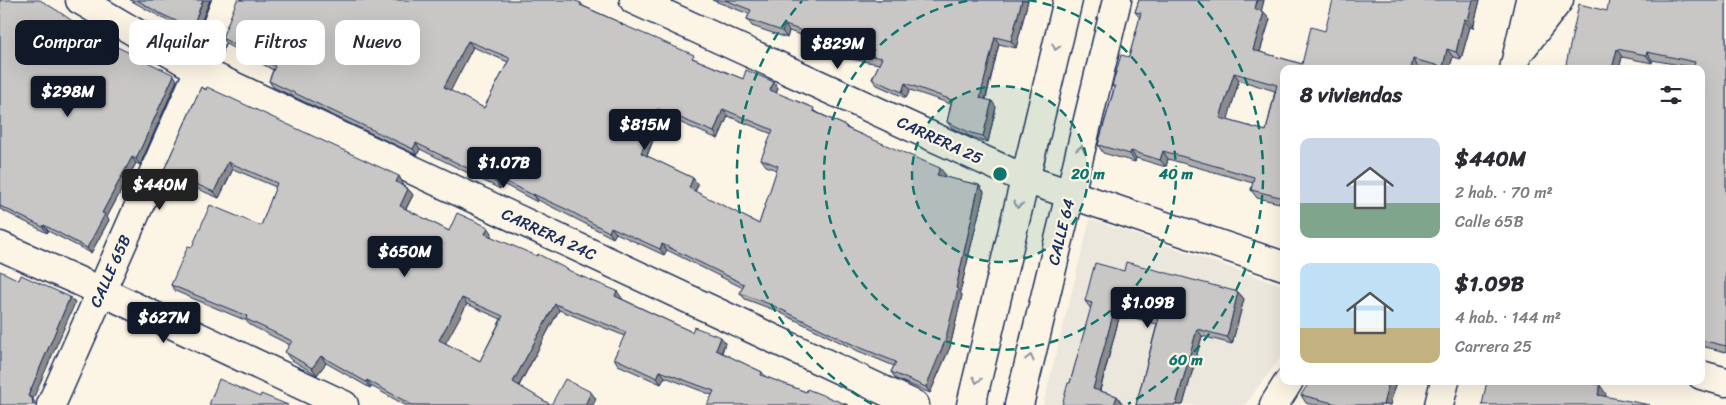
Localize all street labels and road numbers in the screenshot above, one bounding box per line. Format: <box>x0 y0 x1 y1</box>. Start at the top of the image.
street label: CARRERA 25 <box>892 107 988 173</box>
street label: CALLE 64 <box>1039 196 1083 268</box>
street label: CARRERA 24C <box>497 199 601 269</box>
street label: CALLE 65B <box>81 230 139 312</box>

